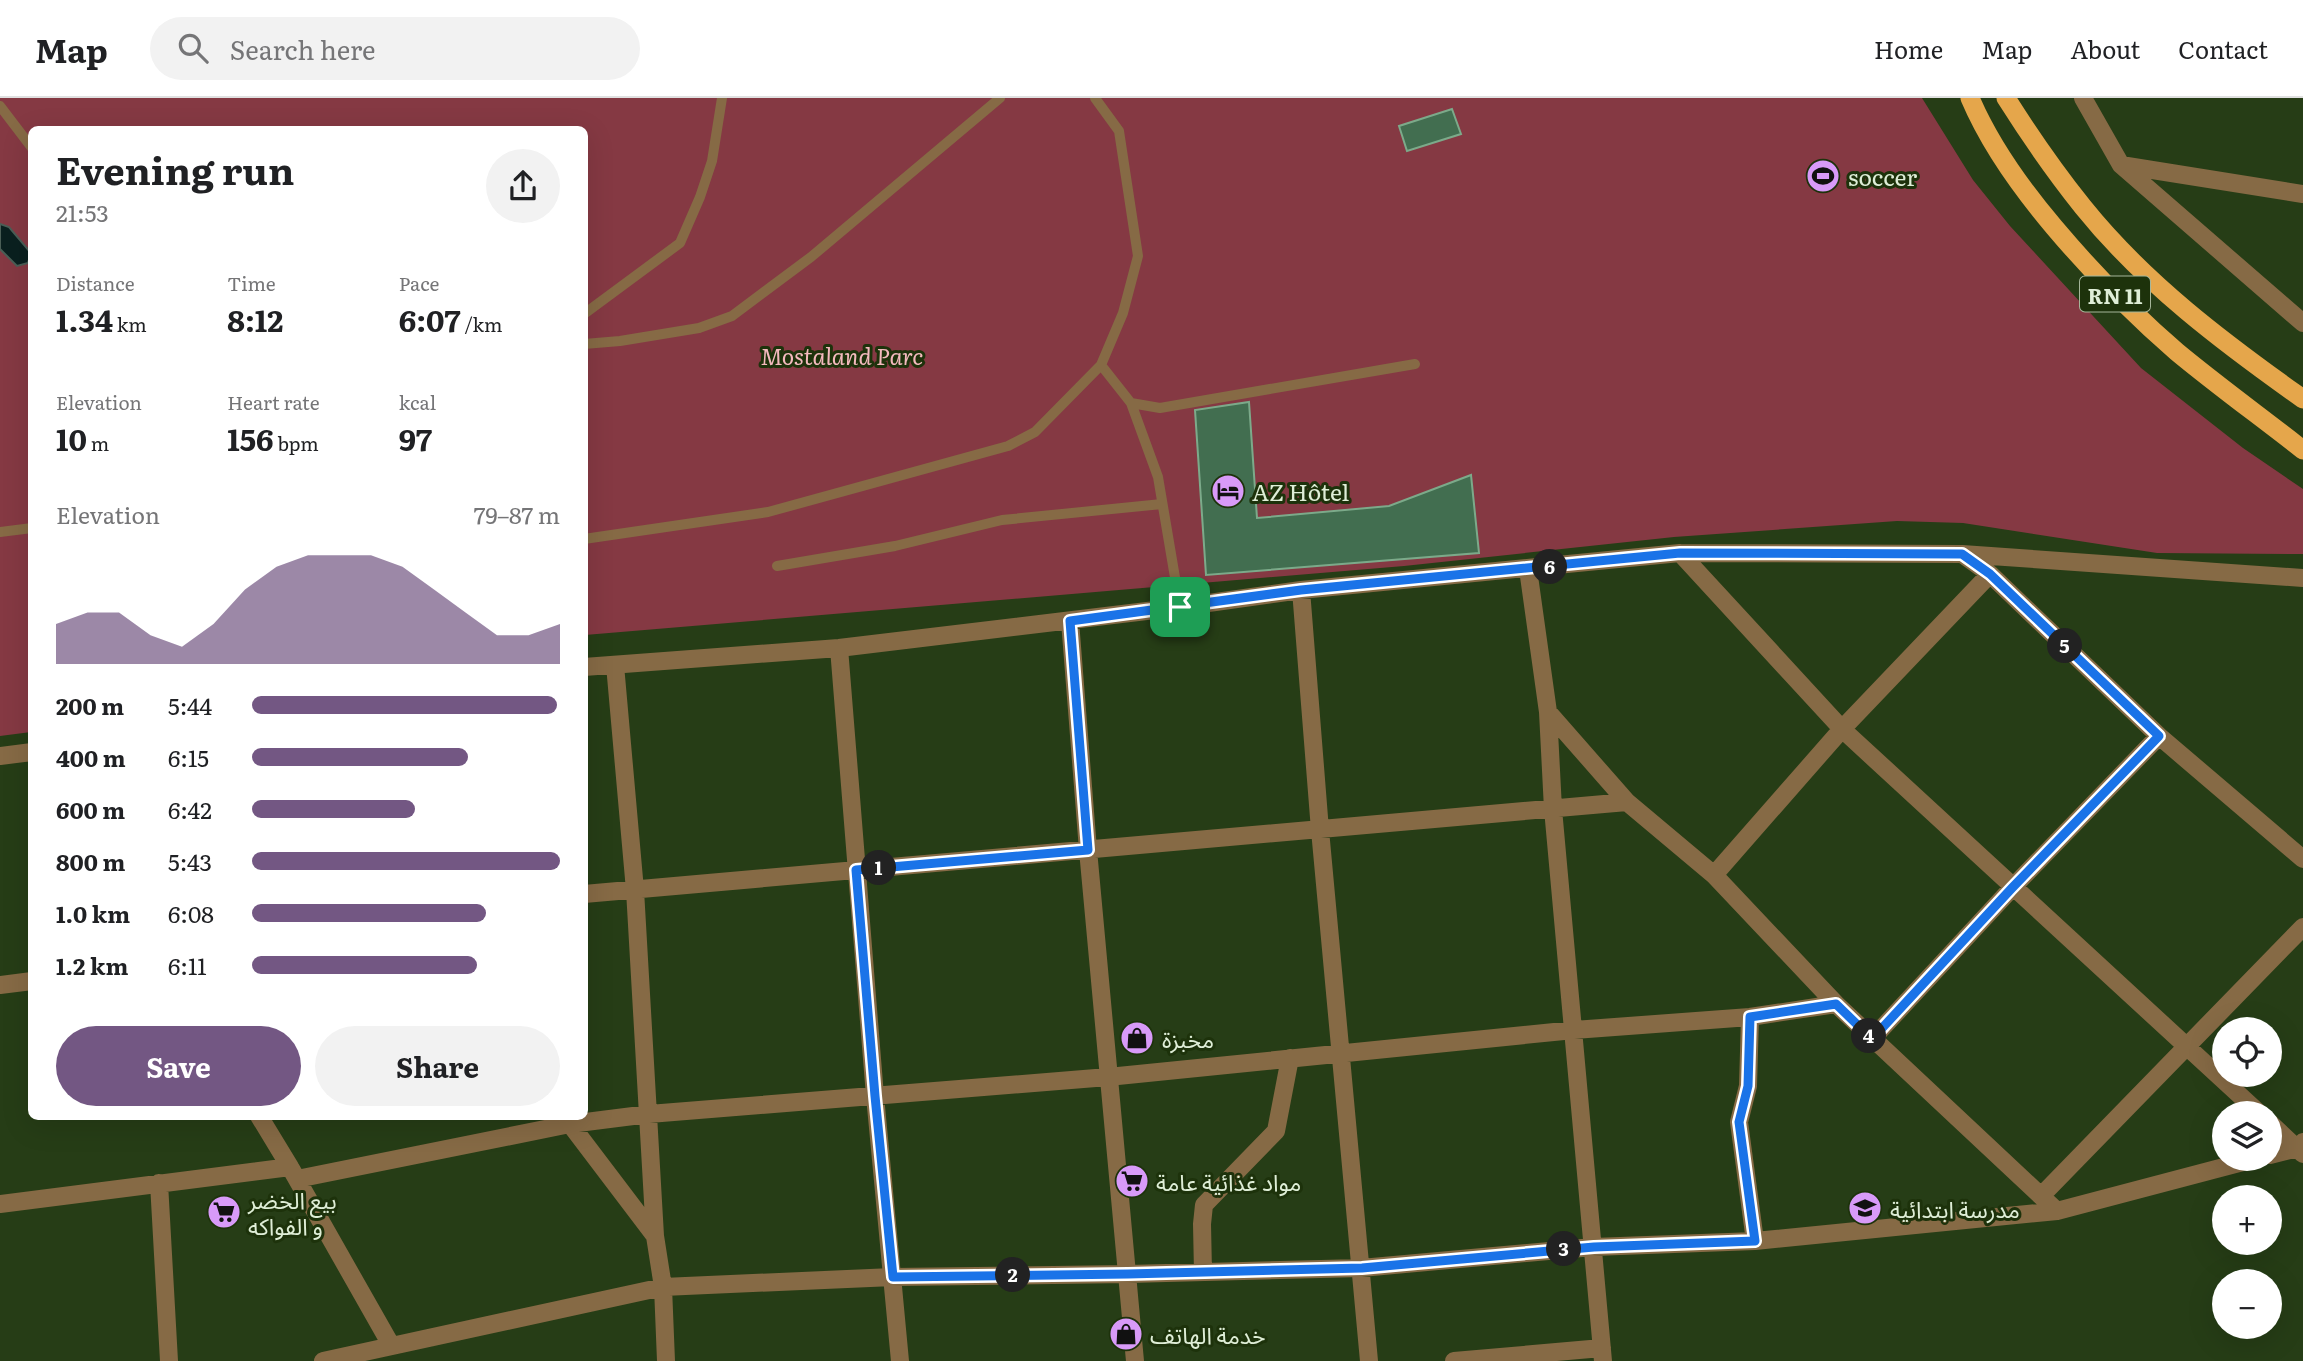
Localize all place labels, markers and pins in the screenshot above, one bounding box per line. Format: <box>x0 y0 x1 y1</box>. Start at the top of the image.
sports icon: soccer <box>1804 157 1842 195</box>
place label: soccer <box>1848 159 1917 193</box>
hotel icon: AZ Hôtel <box>1209 472 1247 510</box>
place label: AZ Hôtel <box>1252 474 1350 508</box>
pin: 6 <box>1532 550 1568 584</box>
pin <box>1150 577 1210 637</box>
pin: 5 <box>2048 628 2082 664</box>
pin: 1 <box>862 850 896 886</box>
pin: 4 <box>1852 1018 1886 1054</box>
shop icon: مخبزة <box>1118 1019 1156 1057</box>
place label: مخبزة <box>1162 1021 1214 1055</box>
supermarket icon: مواد غذائية عامة <box>1113 1162 1151 1200</box>
place label: مواد غذائية عامة <box>1156 1164 1301 1198</box>
place label: بيع الخضر و الفواكه <box>247 1182 337 1242</box>
school or university icon: مدرسة ابتدائية <box>1846 1189 1884 1227</box>
place label: مدرسة ابتدائية <box>1890 1191 2020 1225</box>
supermarket icon: بيع الخضر و الفواكه <box>205 1193 243 1231</box>
pin: 3 <box>1546 1232 1582 1266</box>
pin: 2 <box>996 1258 1030 1292</box>
shop icon: خدمة الهاتف <box>1107 1315 1145 1353</box>
place label: خدمة الهاتف <box>1150 1317 1266 1351</box>

